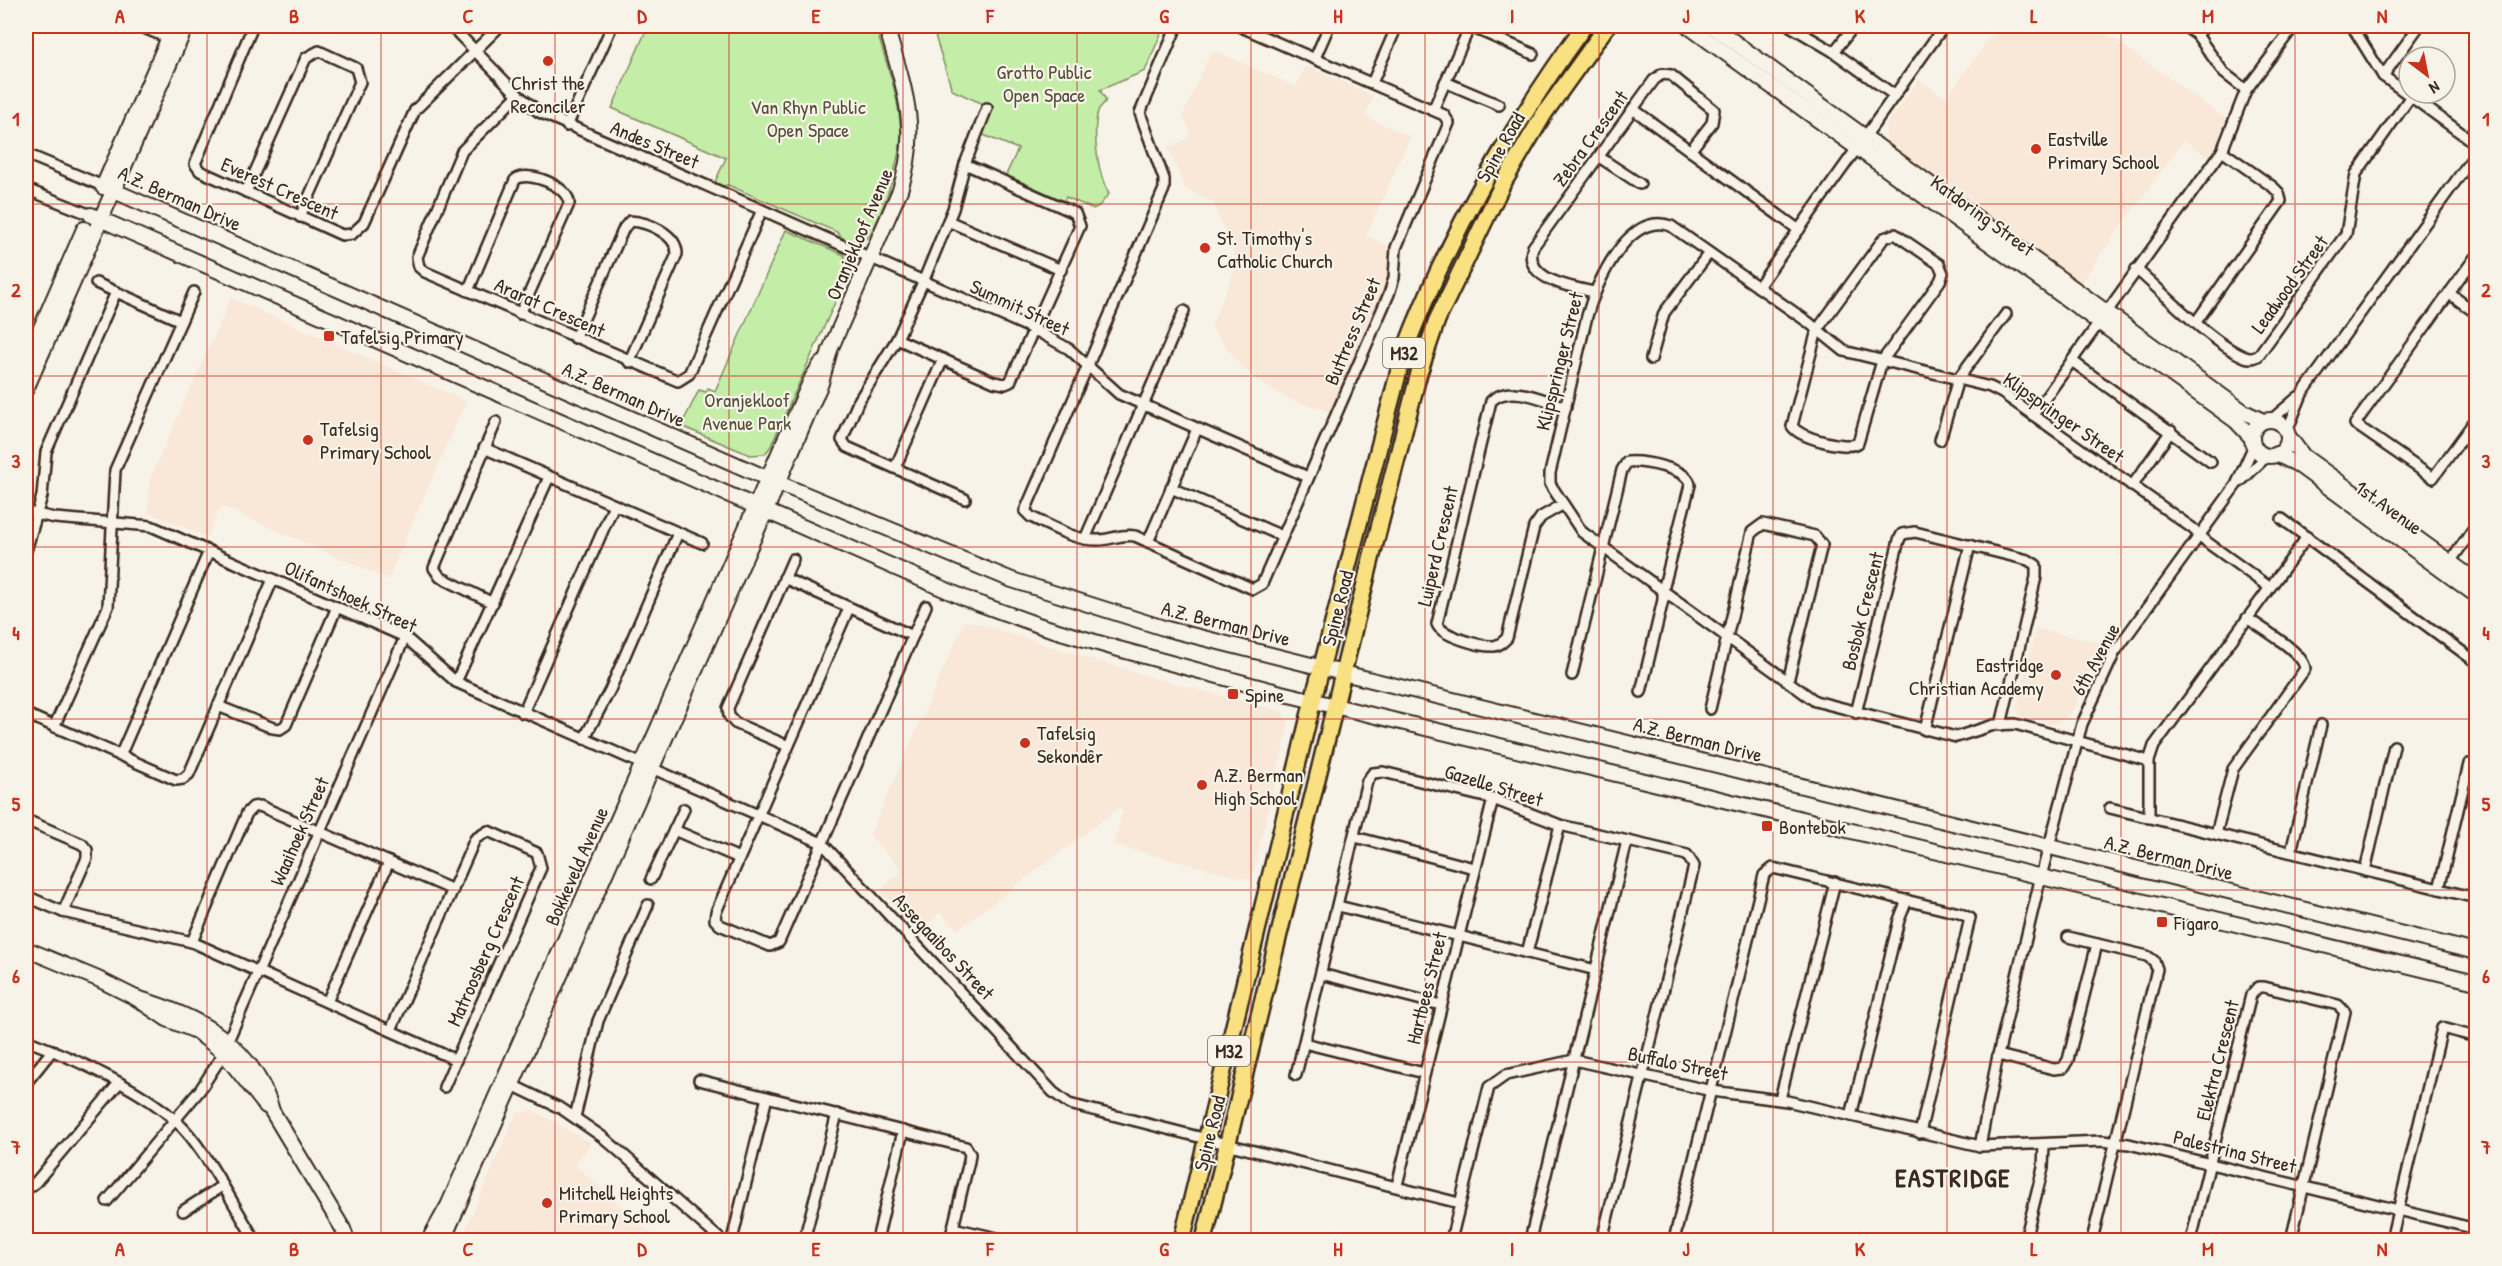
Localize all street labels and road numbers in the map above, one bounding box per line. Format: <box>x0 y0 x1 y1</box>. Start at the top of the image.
street label: Zebra Crescent <box>1546 84 1635 191</box>
street label: Spine Road <box>1469 107 1531 187</box>
street label: Andes Street <box>607 113 704 175</box>
street label: Everest Crescent <box>217 150 344 226</box>
street label: A.Z. Berman Drive <box>114 159 246 237</box>
street label: Oranjekloof Avenue <box>819 164 899 304</box>
street label: Katdoring Street <box>1926 168 2041 263</box>
street label: Leadwood Street <box>2244 228 2334 339</box>
street label: Ararat Crescent <box>490 271 611 344</box>
street label: Summit Street <box>966 272 1075 342</box>
street label: Buttress Street <box>1317 272 1387 389</box>
street label: Klipspringer Street <box>1529 288 1590 433</box>
road number: M32 <box>1383 338 1425 368</box>
street label: A.Z. Berman Drive <box>558 355 690 433</box>
street label: Klipspringer Street <box>1998 365 2131 469</box>
street label: 1st Avenue <box>2350 473 2428 541</box>
street label: Luiperd Crescent <box>1410 482 1464 609</box>
street label: Bosbok Crescent <box>1834 548 1890 673</box>
street label: Olifantshoek Street <box>280 553 423 639</box>
street label: Spine Road <box>1315 567 1359 648</box>
street label: A.Z. Berman Drive <box>1159 594 1293 652</box>
street label: 6th Avenue <box>2064 618 2126 700</box>
street label: A.Z. Berman Drive <box>1631 710 1765 768</box>
street label: Gazelle Street <box>1441 757 1548 813</box>
street label: Waaihoek Street <box>263 771 335 890</box>
street label: Bokkeveld Avenue <box>538 802 614 930</box>
street label: A.Z. Berman Drive <box>2102 828 2236 886</box>
street label: Matroosberg Crescent <box>440 871 531 1030</box>
street label: Assegaaibos Street <box>887 887 1001 1006</box>
street label: Hartbees Street <box>1399 928 1453 1047</box>
street label: Elektra Crescent <box>2189 996 2245 1123</box>
road number: M32 <box>1208 1036 1250 1066</box>
street label: Buffalo Street <box>1626 1039 1731 1087</box>
street label: Spine Road <box>1187 1092 1231 1173</box>
street label: Palestrina Street <box>2171 1123 2300 1180</box>

